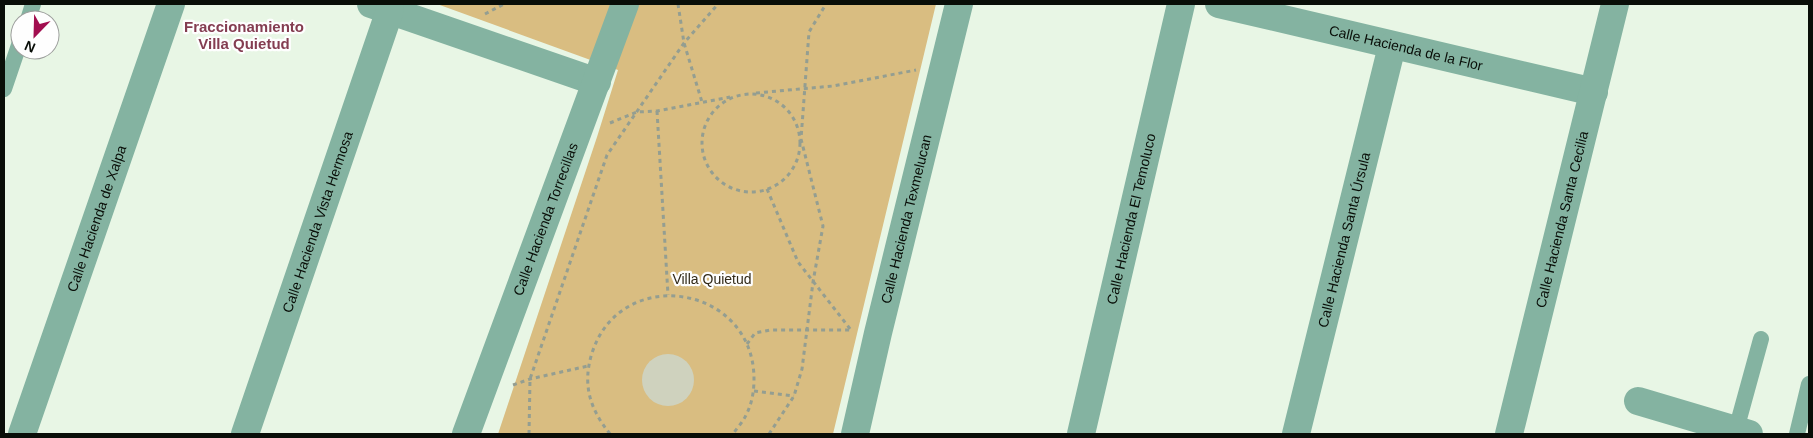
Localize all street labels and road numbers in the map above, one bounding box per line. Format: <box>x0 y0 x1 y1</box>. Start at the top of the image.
street label: Calle Hacienda de la Flor <box>1327 22 1485 74</box>
street label: Calle Hacienda Vista Hermosa <box>279 129 356 315</box>
street label: Calle Hacienda Santa Cecilia <box>1532 129 1591 309</box>
street label: Calle Hacienda El Temoluco <box>1103 131 1159 306</box>
street label: Calle Hacienda Texmelucan <box>878 133 935 305</box>
street label: Calle Hacienda Torrecillas <box>510 141 581 298</box>
street label: Calle Hacienda de Xalpa <box>64 143 130 294</box>
street label: Calle Hacienda Santa Úrsula <box>1315 150 1373 329</box>

